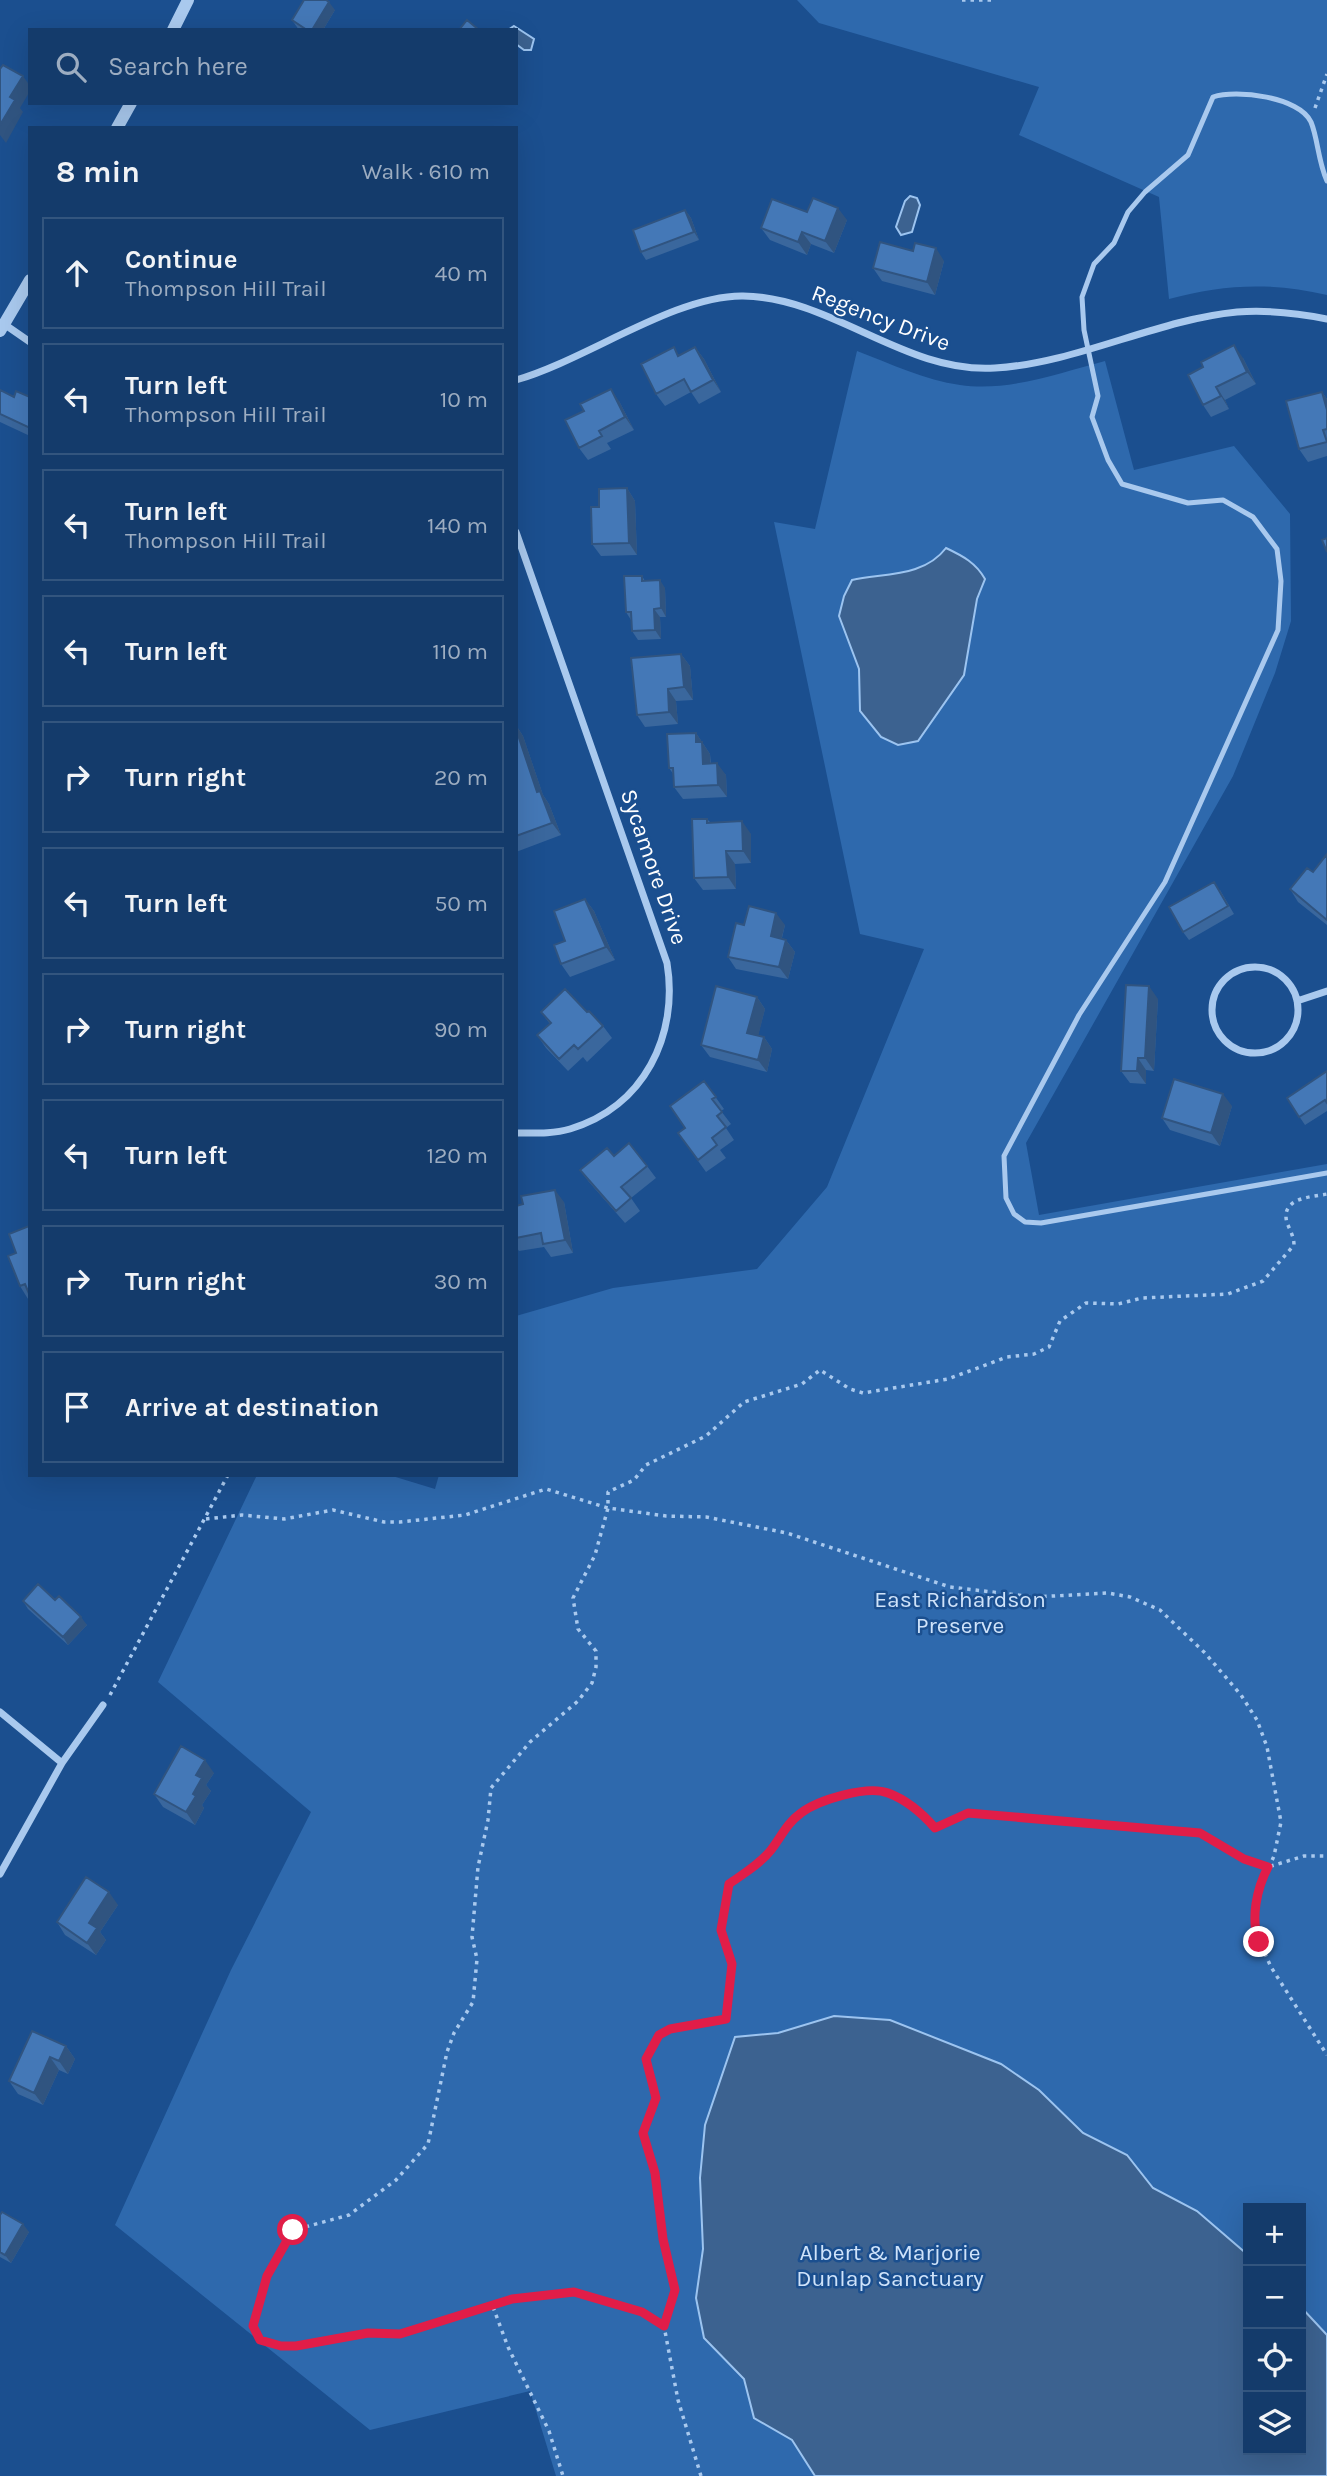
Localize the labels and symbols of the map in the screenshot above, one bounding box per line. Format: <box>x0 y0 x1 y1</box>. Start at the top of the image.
street label: Regency Drive <box>808 279 954 357</box>
street label: Sycamore Drive <box>615 786 693 948</box>
park label: East Richardson Preserve <box>874 1586 1046 1639</box>
route end <box>1243 1926 1274 1957</box>
route start <box>277 2214 308 2245</box>
park label: Albert & Marjorie Dunlap Sanctuary <box>796 2239 984 2292</box>

